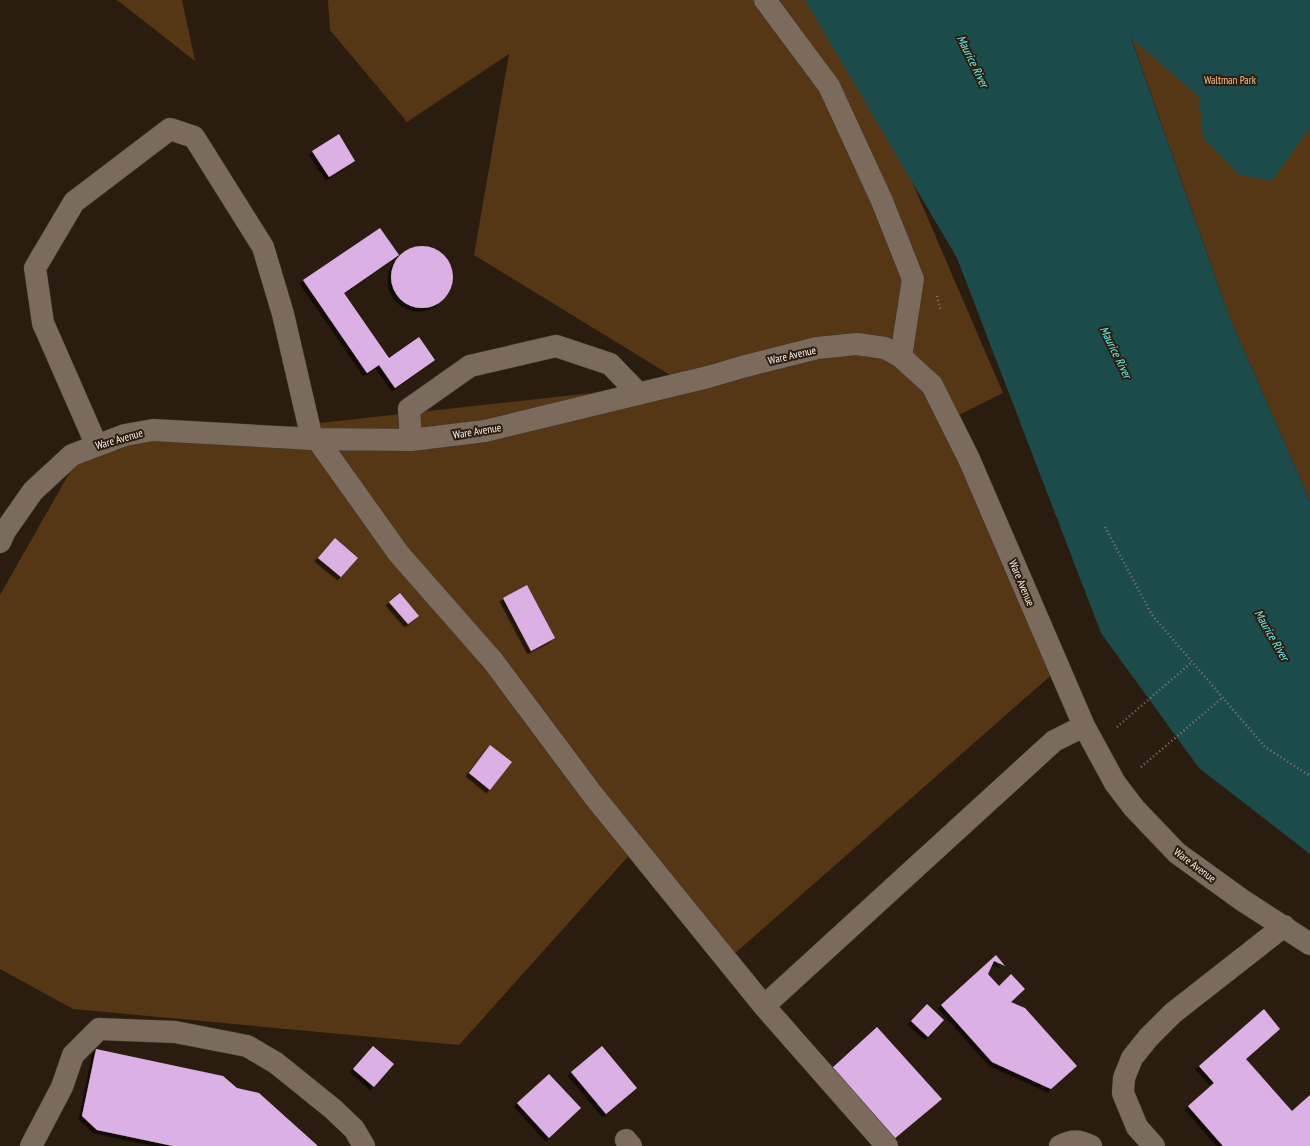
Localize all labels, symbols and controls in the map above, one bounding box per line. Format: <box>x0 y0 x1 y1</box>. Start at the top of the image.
water label: Maurice River <box>954 32 993 91</box>
park label: Waltman Park <box>1204 73 1257 87</box>
water label: Maurice River <box>1097 323 1136 382</box>
street label: Ware Avenue <box>767 343 818 367</box>
street label: Ware Avenue <box>452 420 503 442</box>
street label: Ware Avenue <box>94 425 145 452</box>
street label: Ware Avenue <box>1006 558 1038 609</box>
water label: Maurice River <box>1251 607 1293 665</box>
street label: Ware Avenue <box>1171 845 1219 886</box>

